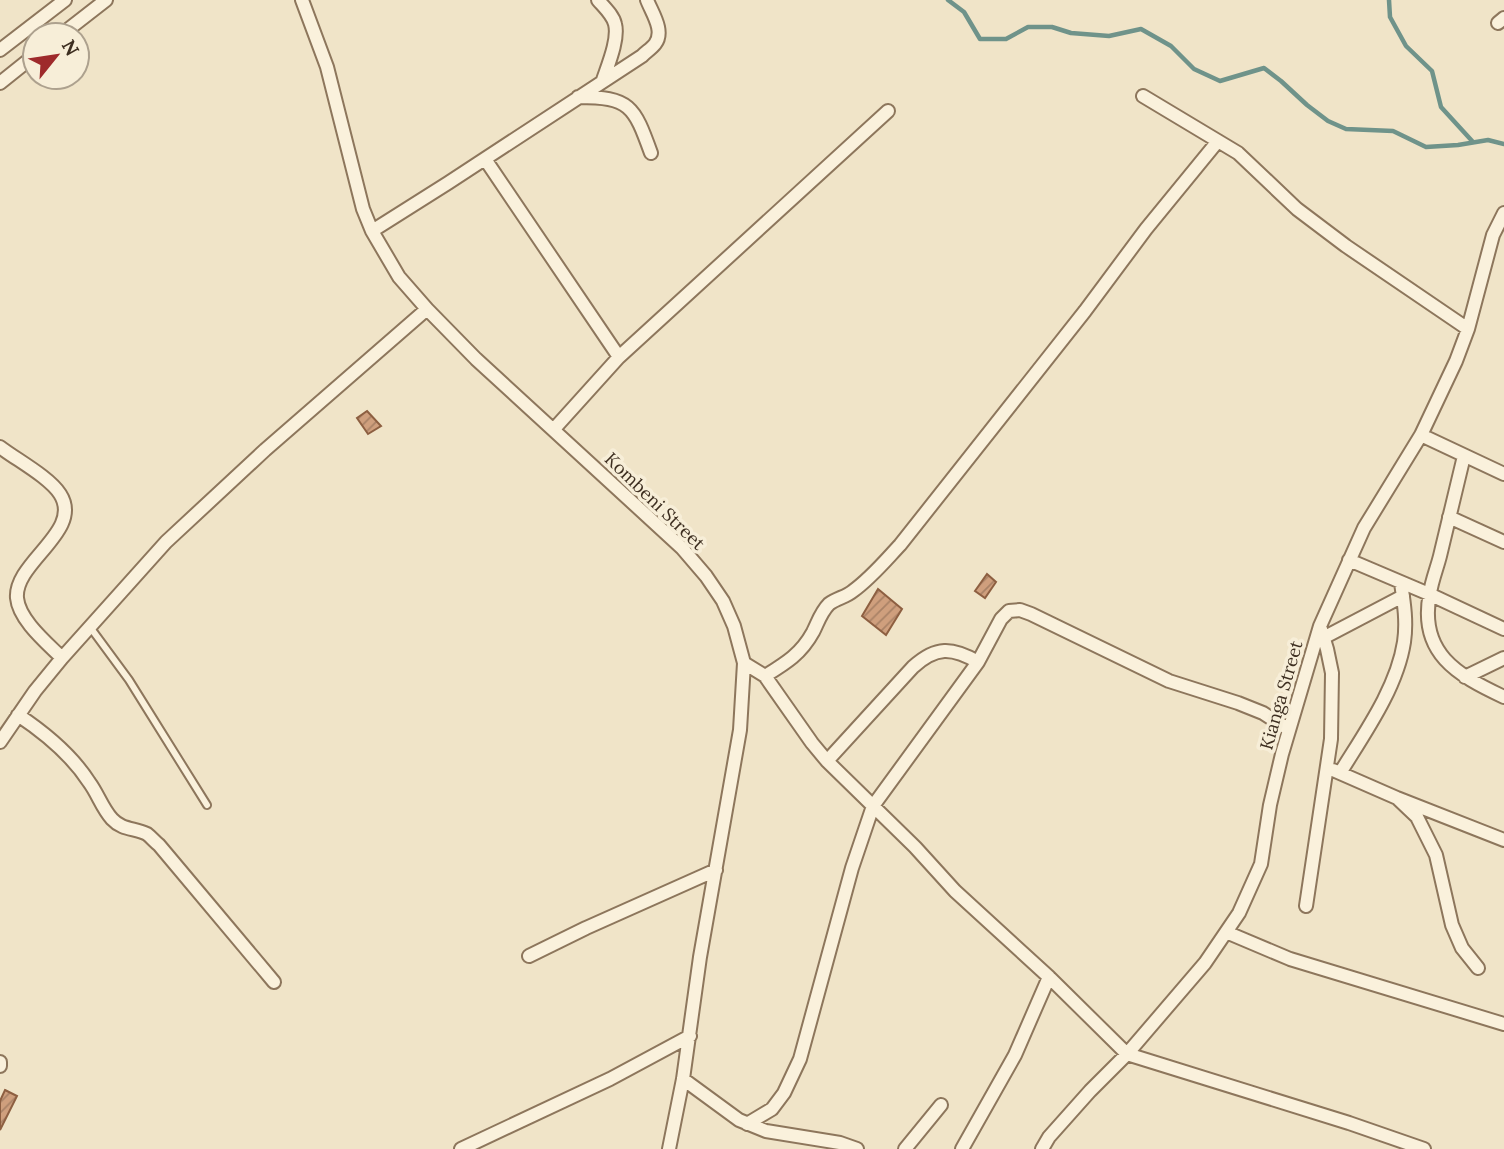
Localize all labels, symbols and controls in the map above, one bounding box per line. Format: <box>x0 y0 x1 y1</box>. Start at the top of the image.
north arrow <box>21 21 91 91</box>
text: N <box>57 35 85 60</box>
street label: Kombeni Street <box>600 447 710 555</box>
street label: Kianga Street <box>1254 638 1308 752</box>

